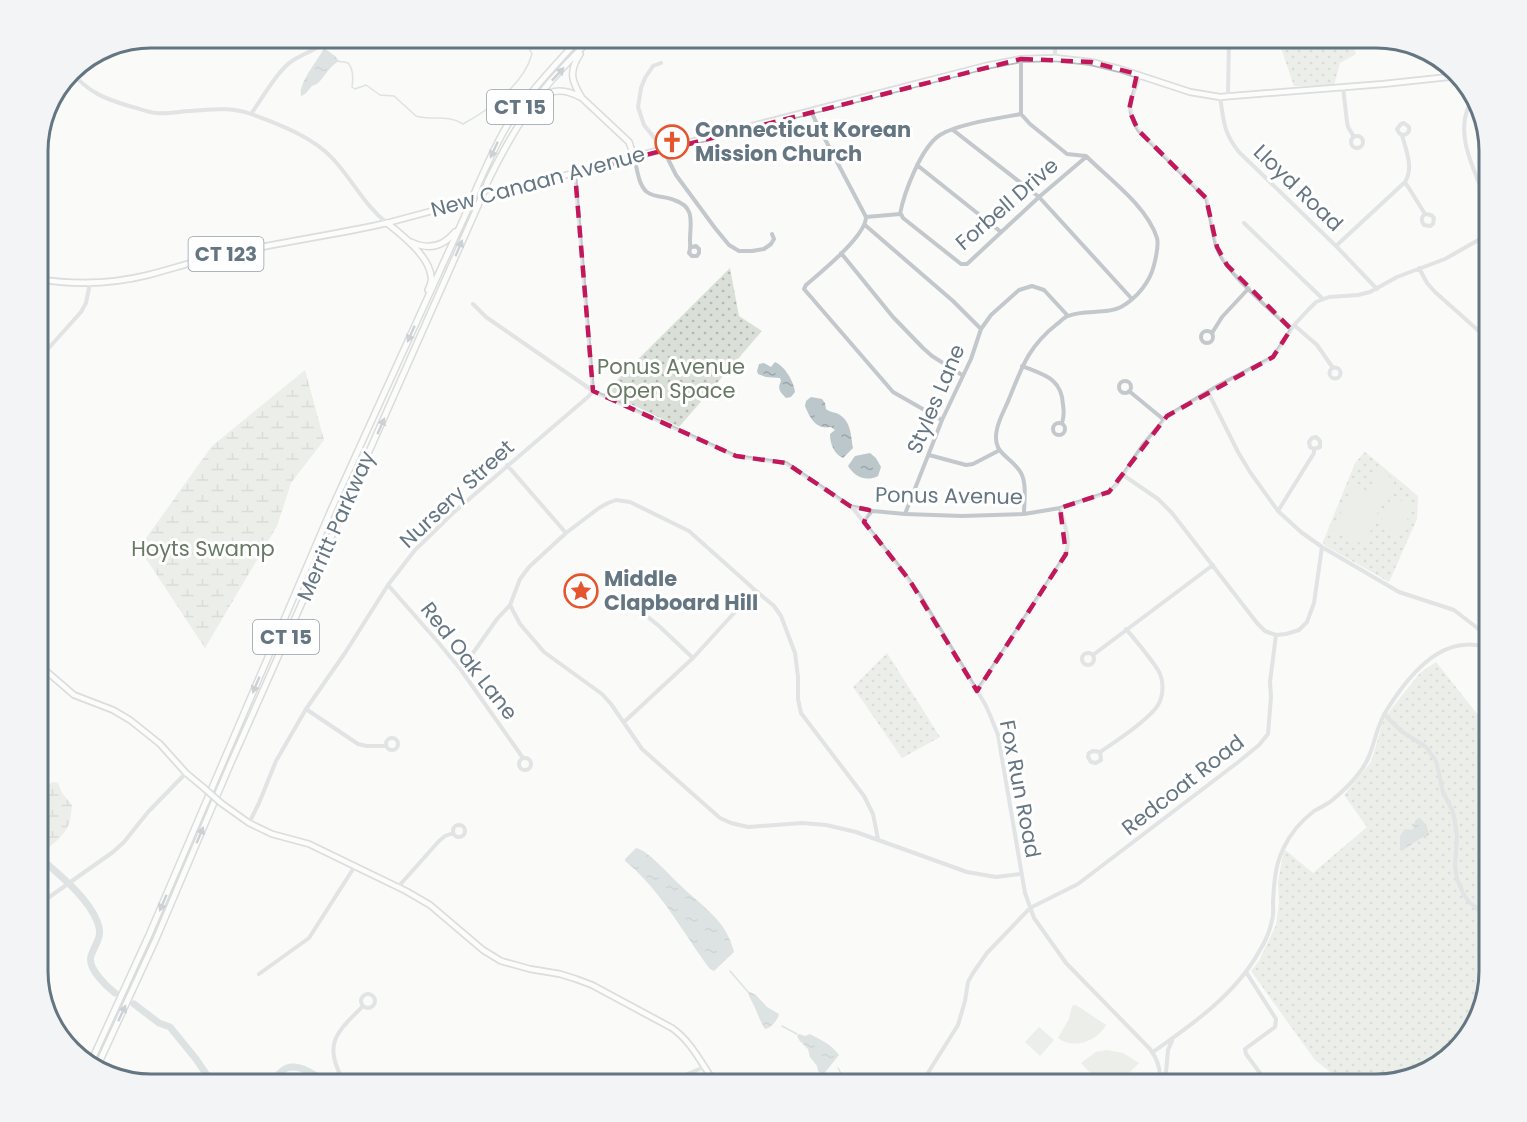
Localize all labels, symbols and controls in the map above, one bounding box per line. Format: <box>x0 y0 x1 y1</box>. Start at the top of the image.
one-way arrow <box>551 66 565 81</box>
road number: CT 15 <box>487 90 553 124</box>
place label: Connecticut Korean Mission Church <box>695 115 911 168</box>
church icon: Connecticut Korean Mission Church <box>654 124 690 160</box>
street label: Lloyd Road <box>1247 138 1349 238</box>
street label: New Canaan Avenue <box>427 139 648 224</box>
one-way arrow <box>490 142 499 159</box>
street label: Forbell Drive <box>949 151 1064 256</box>
road number: CT 123 <box>188 237 264 271</box>
one-way arrow <box>454 238 464 256</box>
one-way arrow <box>407 325 416 342</box>
street label: Styles Lane <box>899 340 972 458</box>
park label: Ponus Avenue Open Space <box>597 352 745 405</box>
one-way arrow <box>376 417 385 434</box>
street label: Nursery Street <box>393 433 520 554</box>
street label: Merritt Parkway <box>290 446 382 605</box>
street label: Ponus Avenue <box>875 480 1023 511</box>
park label: Hoyts Swamp <box>131 534 275 563</box>
place label: Middle Clapboard Hill <box>604 564 758 617</box>
place icon: Middle Clapboard Hill <box>563 573 599 609</box>
street label: Red Oak Lane <box>414 596 525 726</box>
road number: CT 15 <box>253 620 319 654</box>
one-way arrow <box>251 676 260 694</box>
street label: Fox Run Road <box>993 718 1048 860</box>
street label: Redcoat Road <box>1115 728 1250 842</box>
one-way arrow <box>195 825 205 843</box>
one-way arrow <box>157 894 167 912</box>
one-way arrow <box>117 1005 126 1022</box>

